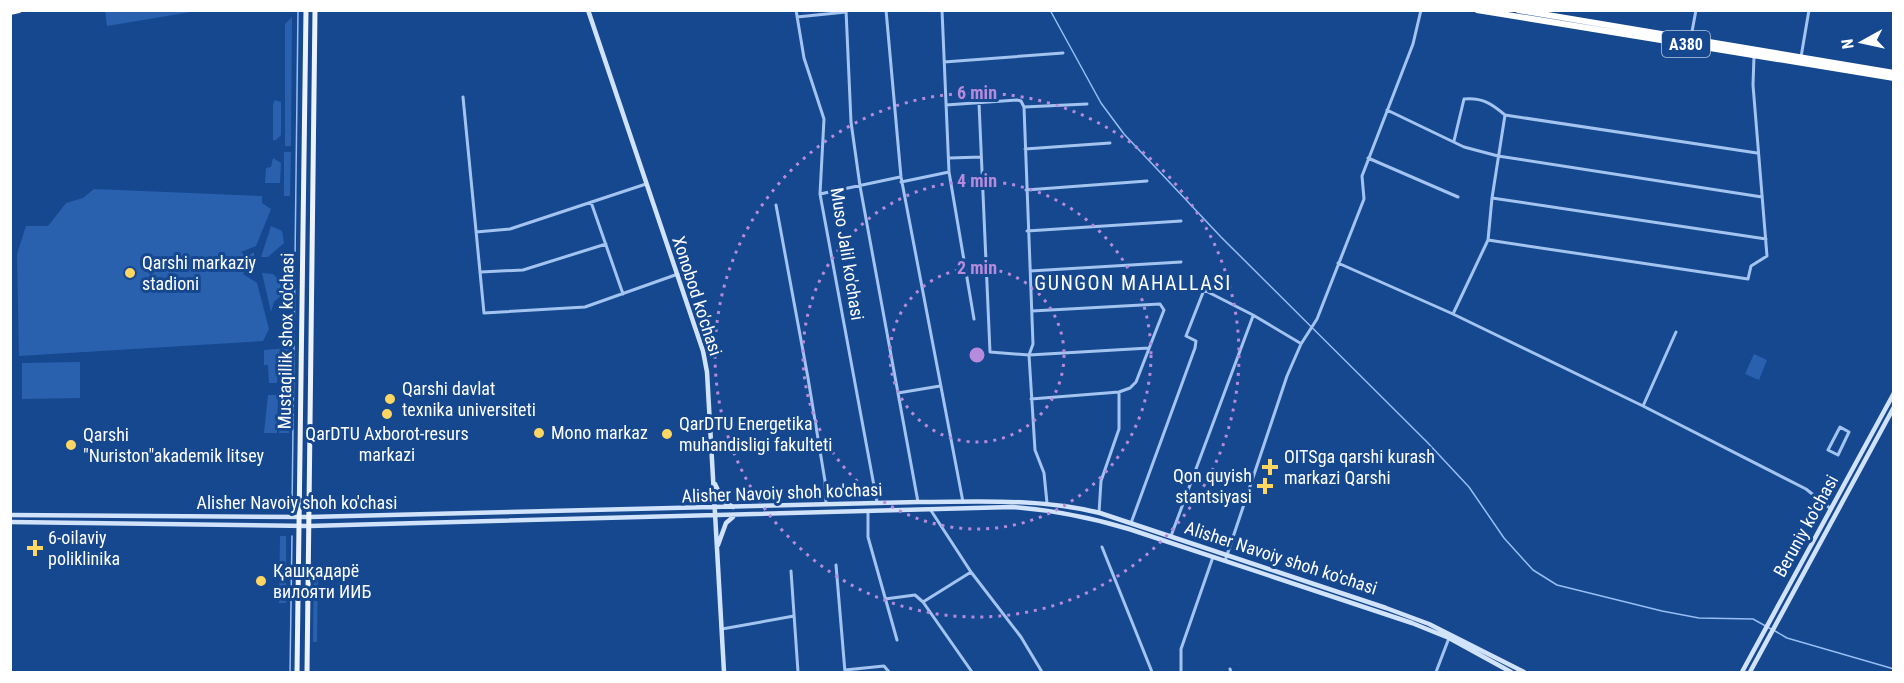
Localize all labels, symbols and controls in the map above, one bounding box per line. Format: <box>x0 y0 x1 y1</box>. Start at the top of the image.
north arrow <box>1832 12 1892 72</box>
road number: A380 <box>1662 31 1710 57</box>
text: N <box>1838 38 1858 50</box>
text: 6 min <box>957 82 997 103</box>
text: 4 min <box>957 170 997 191</box>
street label: Muso Jalil ko'chasi <box>827 186 868 322</box>
street label: Xonobod ko'chasi <box>668 234 727 358</box>
place label: Qarshi markaziy stadioni <box>142 252 257 294</box>
street label: Mustaqillik shox ko'chasi <box>273 253 298 429</box>
text: 2 min <box>957 257 997 278</box>
marker: Qarshi markaziy stadioni <box>123 266 137 280</box>
district label: GUNGON MAHALLASI <box>1034 271 1232 295</box>
centre of rings <box>967 345 987 365</box>
place label: Qarshi davlat texnika universiteti <box>402 378 536 420</box>
marker: Qarshi davlat texnika universiteti <box>383 392 397 406</box>
marker: QarDTU Axborot-resurs markazi <box>380 407 394 421</box>
place label: QarDTU Energetika muhandisligi fakulteti <box>679 413 832 455</box>
place label: Mono markaz <box>551 422 648 443</box>
place label: QarDTU Axborot-resurs markazi <box>305 423 469 465</box>
place label: Qarshi "Nuriston"akademik litsey <box>83 424 265 466</box>
marker: Mono markaz <box>532 426 546 440</box>
marker: QarDTU Energetika muhandisligi fakulteti <box>660 427 674 441</box>
marker: Qarshi "Nuriston"akademik litsey <box>64 438 78 452</box>
place label: OITSga qarshi kurash markazi Qarshi <box>1284 446 1435 488</box>
marker: OITSga qarshi kurash markazi Qarshi <box>1261 458 1279 476</box>
place label: Qon quyish stantsiyasi <box>1173 465 1252 507</box>
street label: Beruniy ko'chasi <box>1769 471 1842 580</box>
marker: Qon quyish stantsiyasi <box>1256 477 1274 495</box>
street label: Alisher Navoiy shoh ko'chasi <box>681 479 883 506</box>
street label: Alisher Navoiy shoh ko'chasi <box>197 492 397 513</box>
street label: Alisher Navoiy shoh ko'chasi <box>1182 516 1380 599</box>
place label: 6-oilaviy poliklinika <box>48 527 120 569</box>
marker: 6-oilaviy poliklinika <box>26 539 44 557</box>
place label: Қашқадарё вилояти ИИБ <box>273 560 371 602</box>
marker: Қашқадарё вилояти ИИБ <box>254 574 268 588</box>

